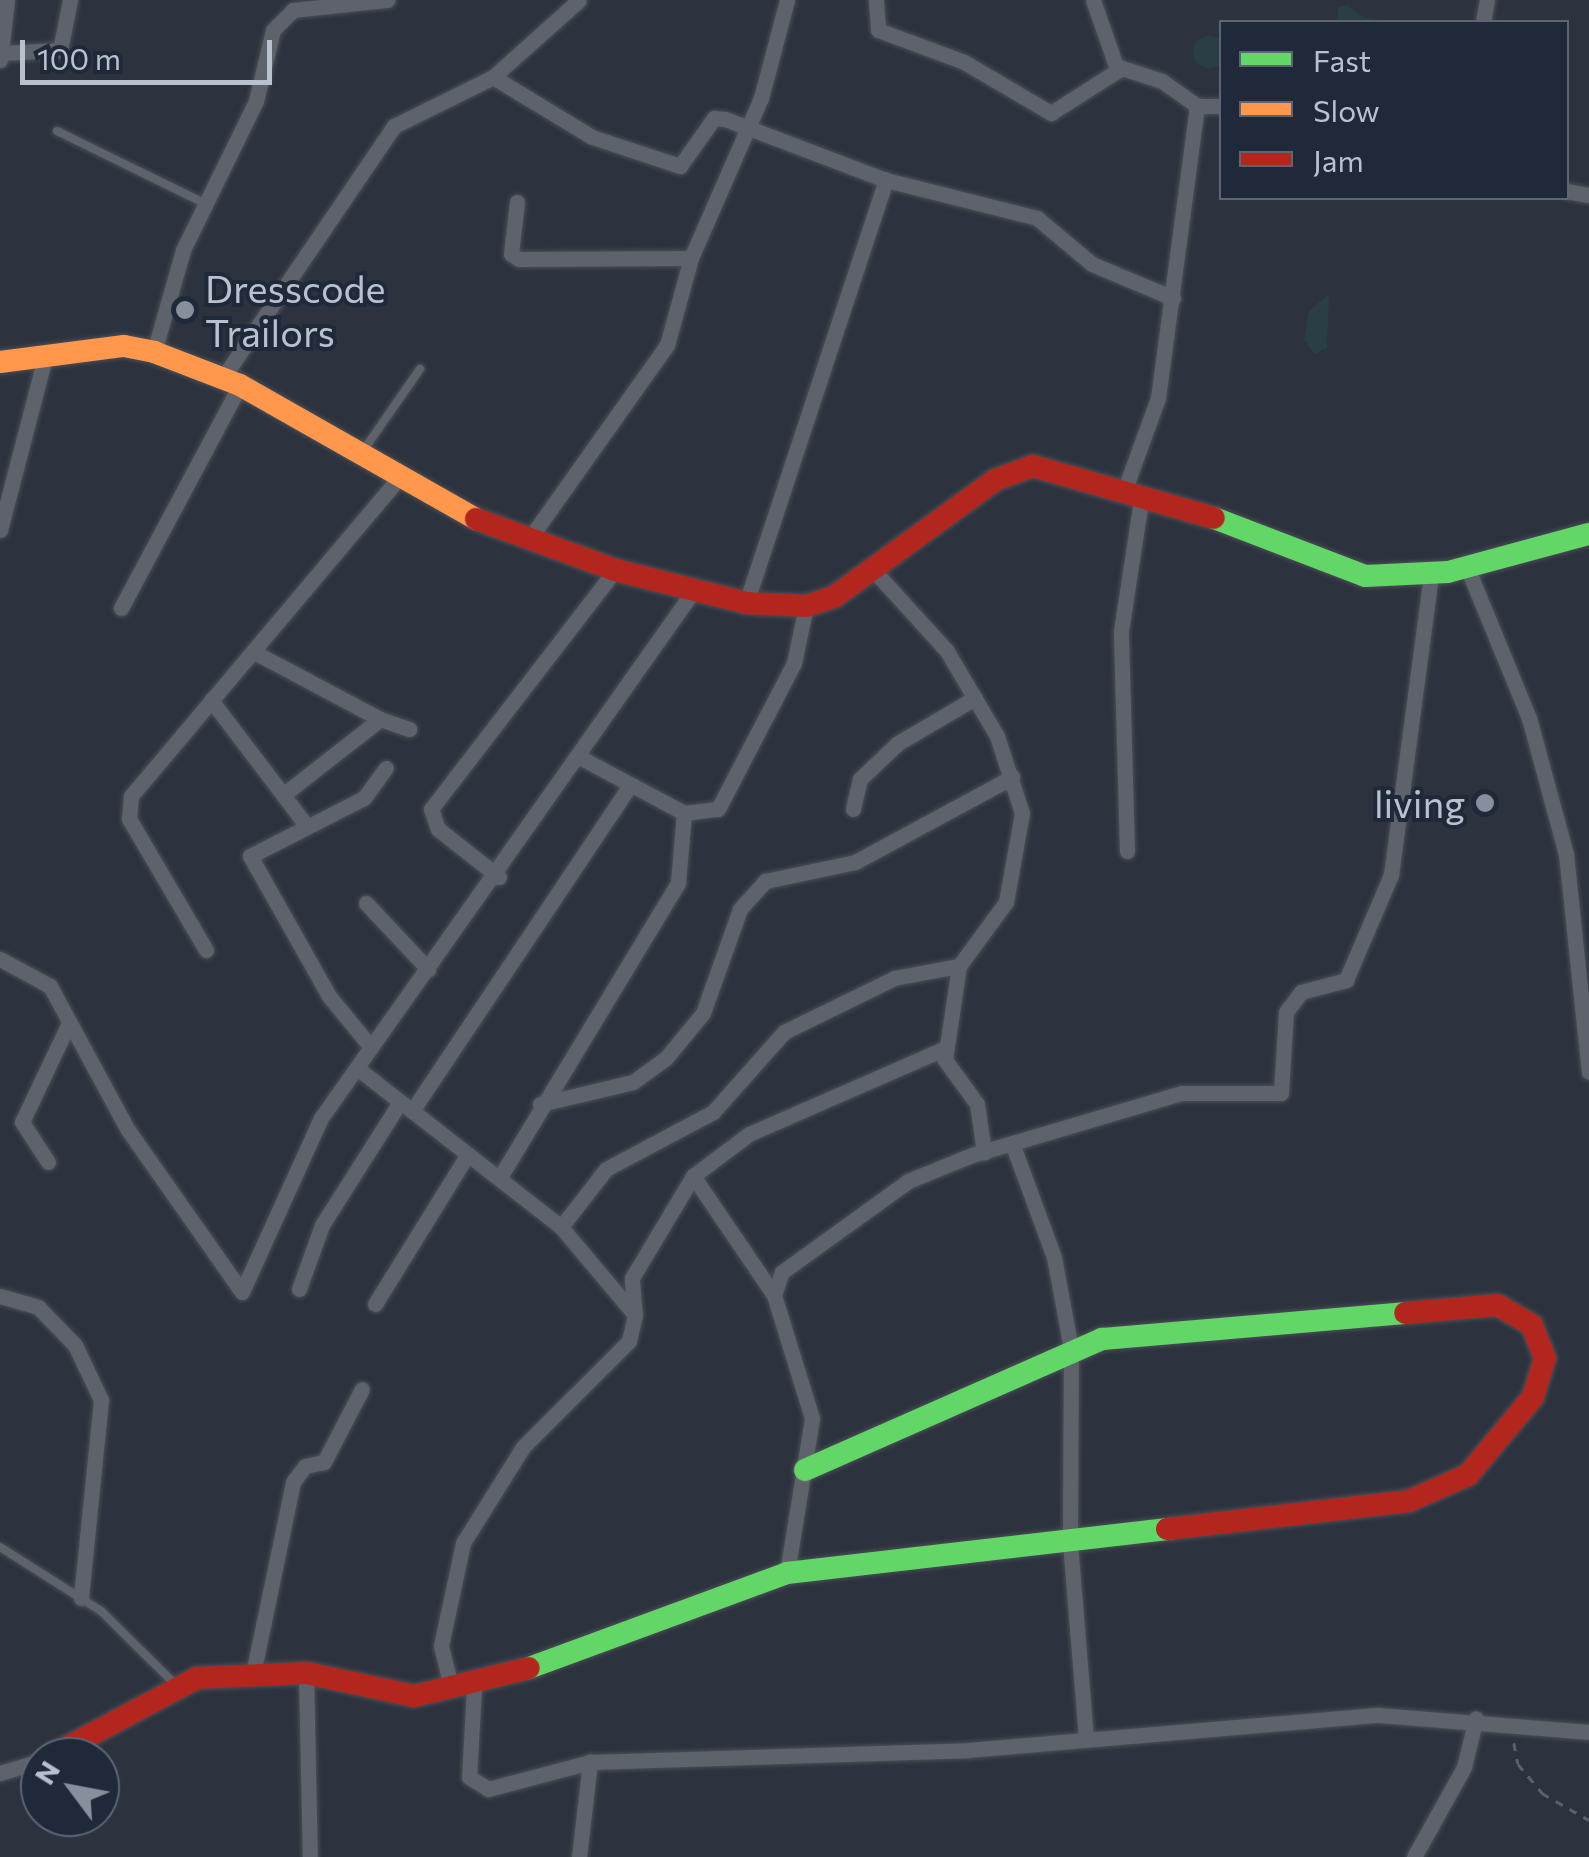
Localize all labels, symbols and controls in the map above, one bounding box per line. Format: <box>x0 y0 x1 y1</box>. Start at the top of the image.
scale bar <box>25 20 278 82</box>
legend <box>1219 20 1569 200</box>
text: 100 m <box>37 39 121 76</box>
text: Fast <box>1313 41 1371 78</box>
text: Slow <box>1313 91 1380 128</box>
text: Jam <box>1313 141 1364 178</box>
place label: Dresscode Trailors <box>205 265 386 354</box>
marker: Dresscode Trailors <box>174 299 196 321</box>
place label: living <box>1374 780 1465 826</box>
marker: living <box>1474 792 1496 814</box>
north arrow <box>20 1737 120 1837</box>
text: N <box>26 1754 66 1790</box>

